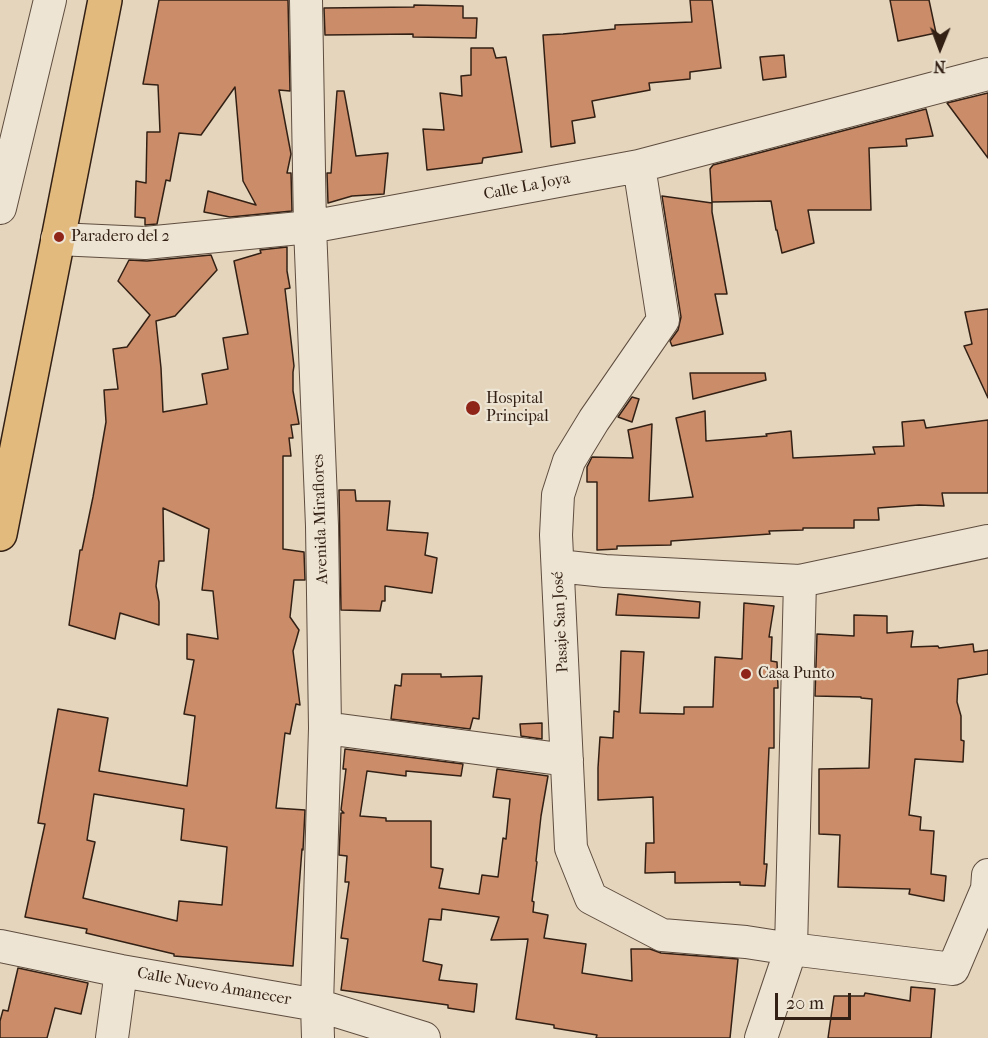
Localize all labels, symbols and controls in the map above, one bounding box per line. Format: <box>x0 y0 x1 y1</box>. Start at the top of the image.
north arrow <box>910 18 970 78</box>
text: N <box>933 57 946 76</box>
street label: Calle La Joya <box>482 169 572 205</box>
place label: Paradero del 2 <box>71 227 170 247</box>
marker: Paradero del 2 <box>52 230 66 244</box>
place label: Hospital Principal <box>486 389 549 427</box>
marker: Hospital Principal <box>464 399 482 417</box>
street label: Avenida Miraflores <box>309 454 333 584</box>
street label: Pasaje San José <box>549 571 573 673</box>
place label: Casa Punto <box>758 664 835 684</box>
marker: Casa Punto <box>739 667 753 681</box>
street label: Calle Nuevo Amanecer <box>136 964 292 1010</box>
scale bar <box>778 981 854 1019</box>
text: 20 m <box>786 993 824 1014</box>

